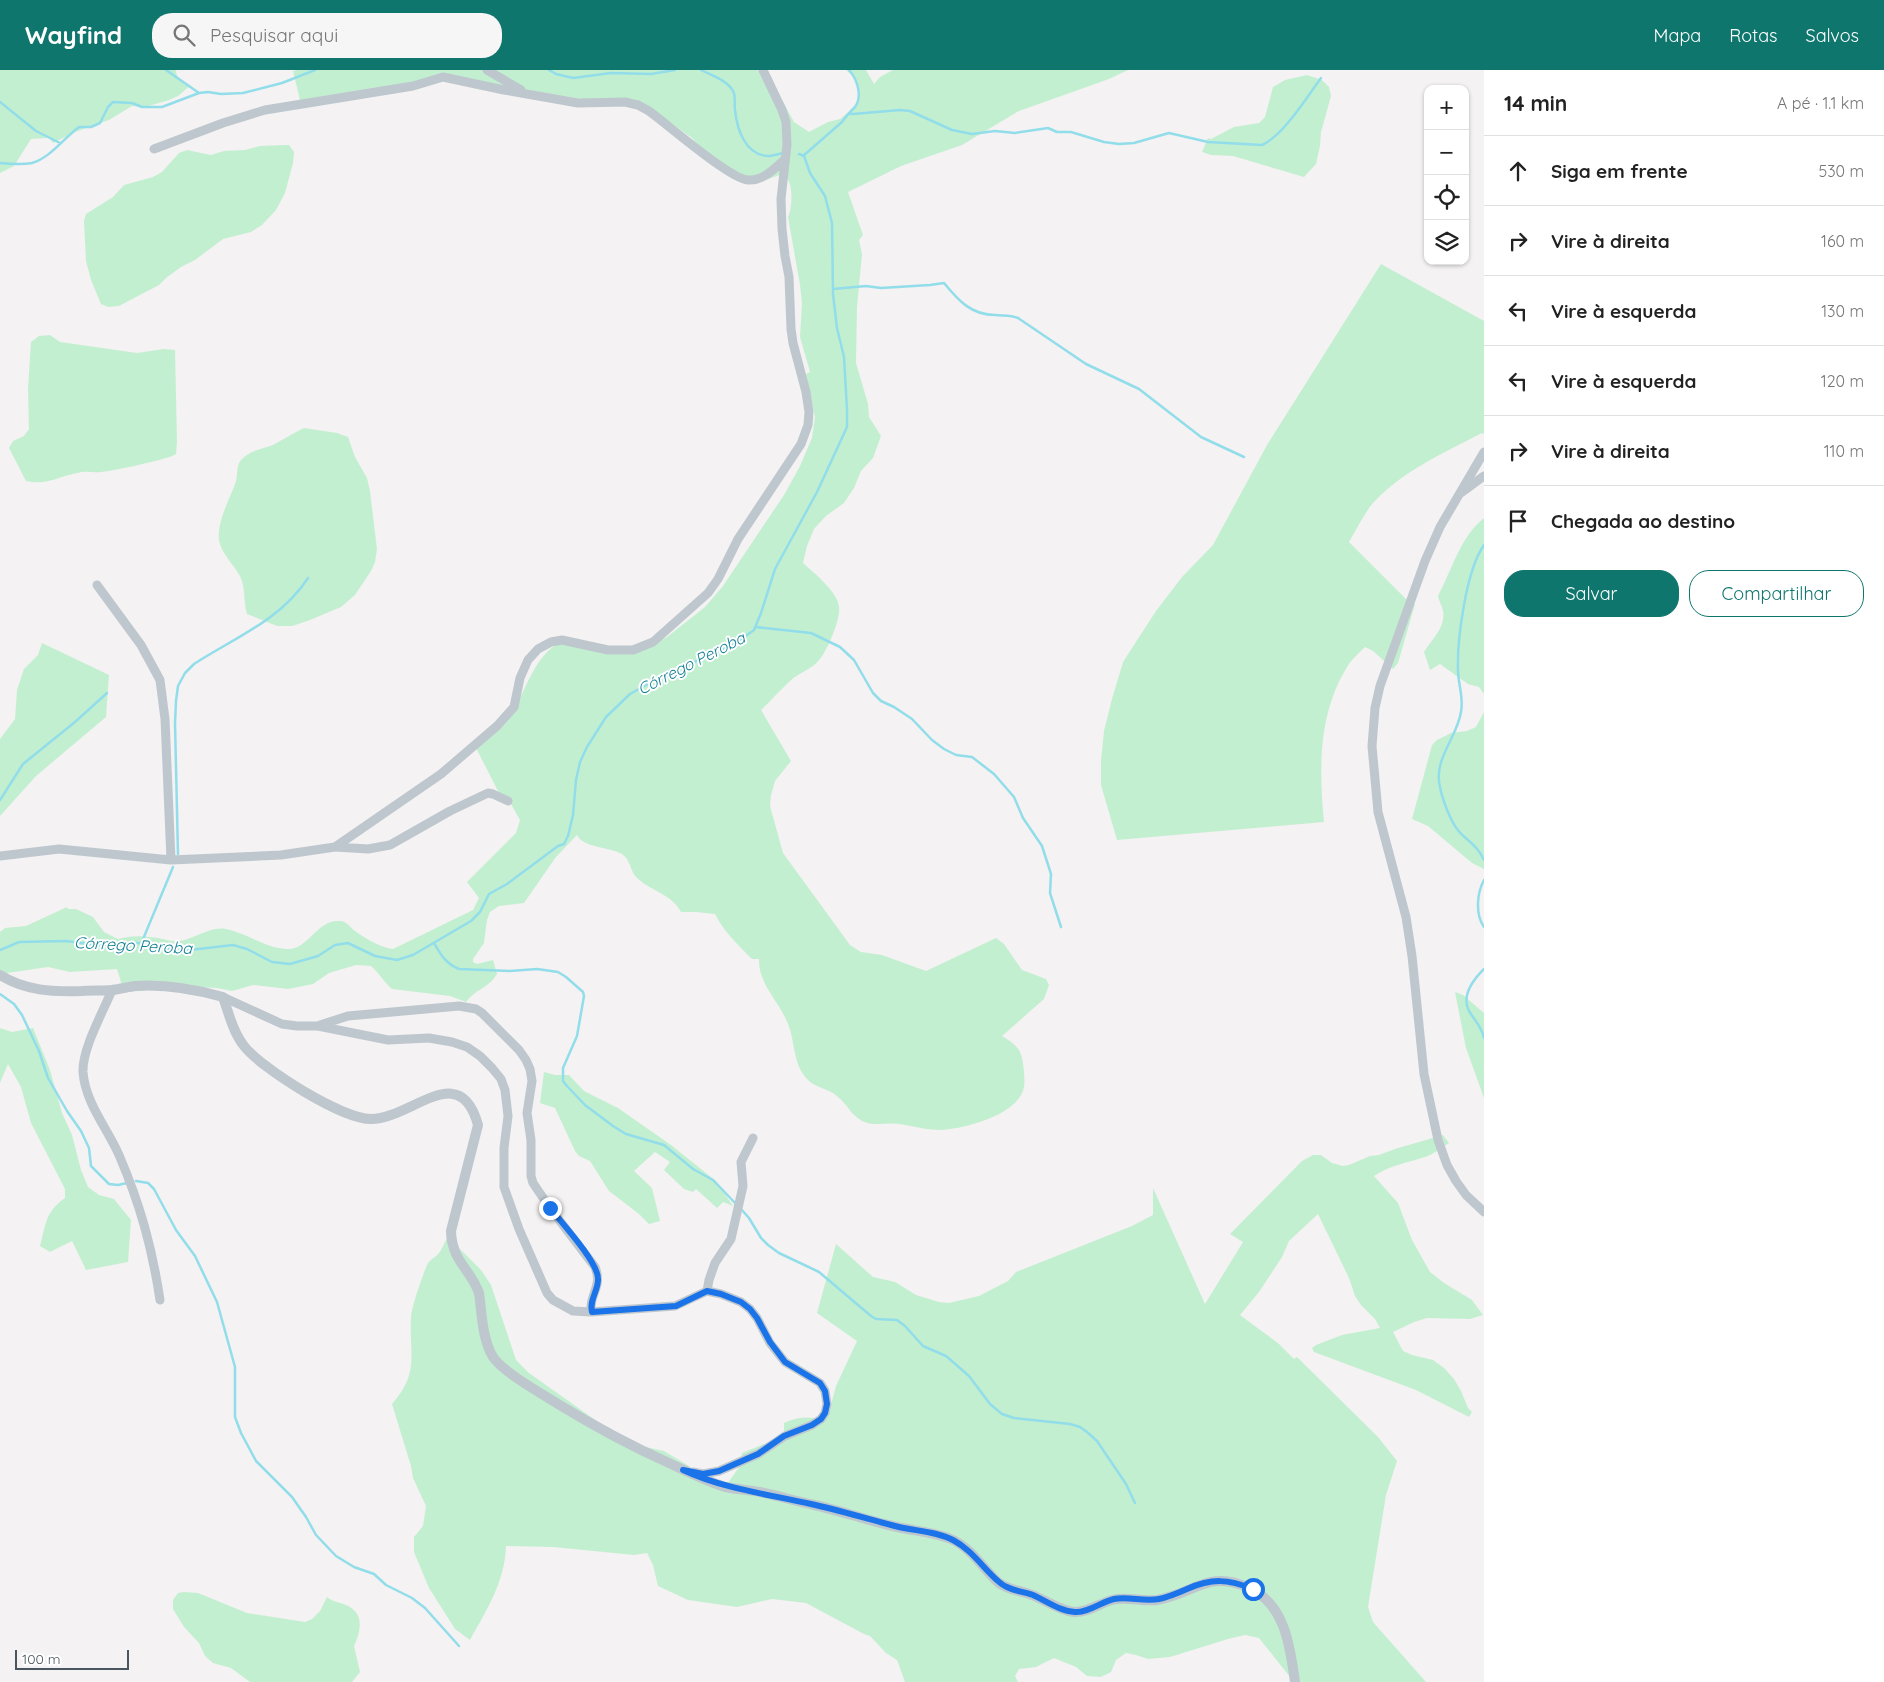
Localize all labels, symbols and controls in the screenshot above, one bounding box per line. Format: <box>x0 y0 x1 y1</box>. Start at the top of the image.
search box <box>152 13 502 58</box>
text: Wayfind <box>25 20 122 50</box>
icon: search <box>170 21 198 49</box>
text: Pesquisar aqui <box>210 23 338 47</box>
text: Mapa <box>1654 24 1701 47</box>
text: Rotas <box>1729 24 1778 47</box>
text: Salvos <box>1806 24 1859 47</box>
map controls <box>1424 85 1469 265</box>
button: + <box>1424 85 1469 130</box>
text: 14 min <box>1504 90 1567 116</box>
text: A pé · 1.1 km <box>1777 93 1864 113</box>
button: − <box>1424 130 1469 175</box>
icon: ahead <box>1504 157 1532 185</box>
text: Siga em frente <box>1551 159 1688 183</box>
text: 530 m <box>1818 161 1864 181</box>
button: locate <box>1424 175 1469 220</box>
button: layers <box>1424 220 1469 265</box>
icon: right <box>1504 227 1532 255</box>
text: Vire à direita <box>1551 229 1670 253</box>
text: 160 m <box>1821 231 1864 251</box>
icon: left <box>1504 297 1532 325</box>
text: Vire à esquerda <box>1551 299 1696 323</box>
text: 130 m <box>1821 301 1864 321</box>
icon: left <box>1504 367 1532 395</box>
text: Vire à esquerda <box>1551 369 1696 393</box>
text: 120 m <box>1821 371 1864 391</box>
icon: right <box>1504 437 1532 465</box>
text: Vire à direita <box>1551 439 1670 463</box>
text: 110 m <box>1824 441 1864 461</box>
icon: arrive <box>1504 507 1532 535</box>
text: Chegada ao destino <box>1551 509 1735 533</box>
button: Salvar <box>1504 570 1679 617</box>
button: Compartilhar <box>1689 570 1864 617</box>
water label: Córrego Peroba <box>634 627 749 699</box>
water label: Córrego Peroba <box>74 932 194 958</box>
route end <box>539 1197 562 1220</box>
route start <box>1242 1578 1265 1601</box>
scale bar <box>15 1647 129 1670</box>
text: 100 m <box>22 1650 60 1668</box>

